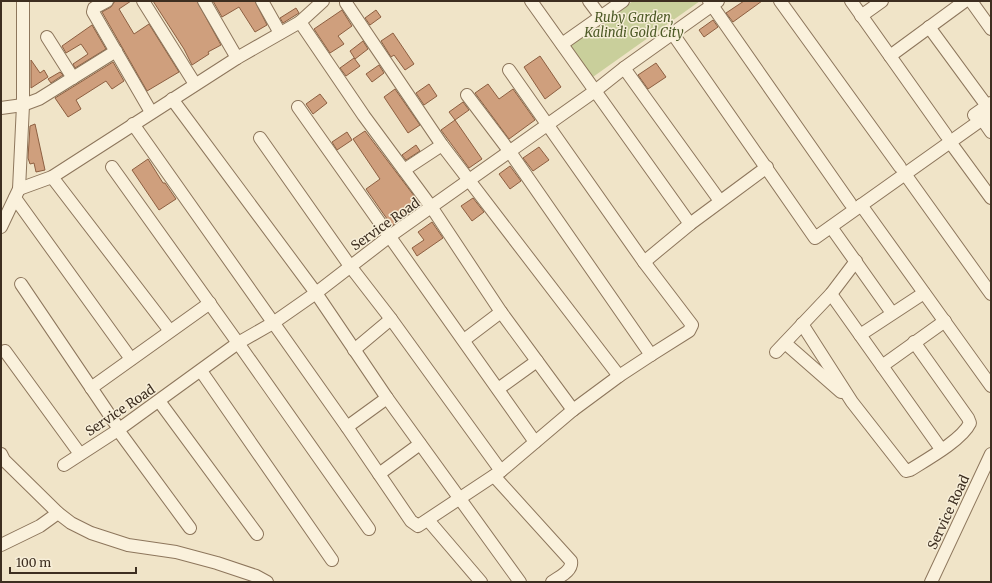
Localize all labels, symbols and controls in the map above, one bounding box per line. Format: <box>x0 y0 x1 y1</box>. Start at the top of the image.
park label: Ruby Garden, Kalindi Gold City <box>583 9 684 41</box>
street label: Service Road <box>348 194 423 254</box>
street label: Service Road <box>82 381 158 440</box>
street label: Service Road <box>924 472 973 552</box>
scale bar <box>10 549 136 575</box>
text: 100 m <box>16 555 51 570</box>

